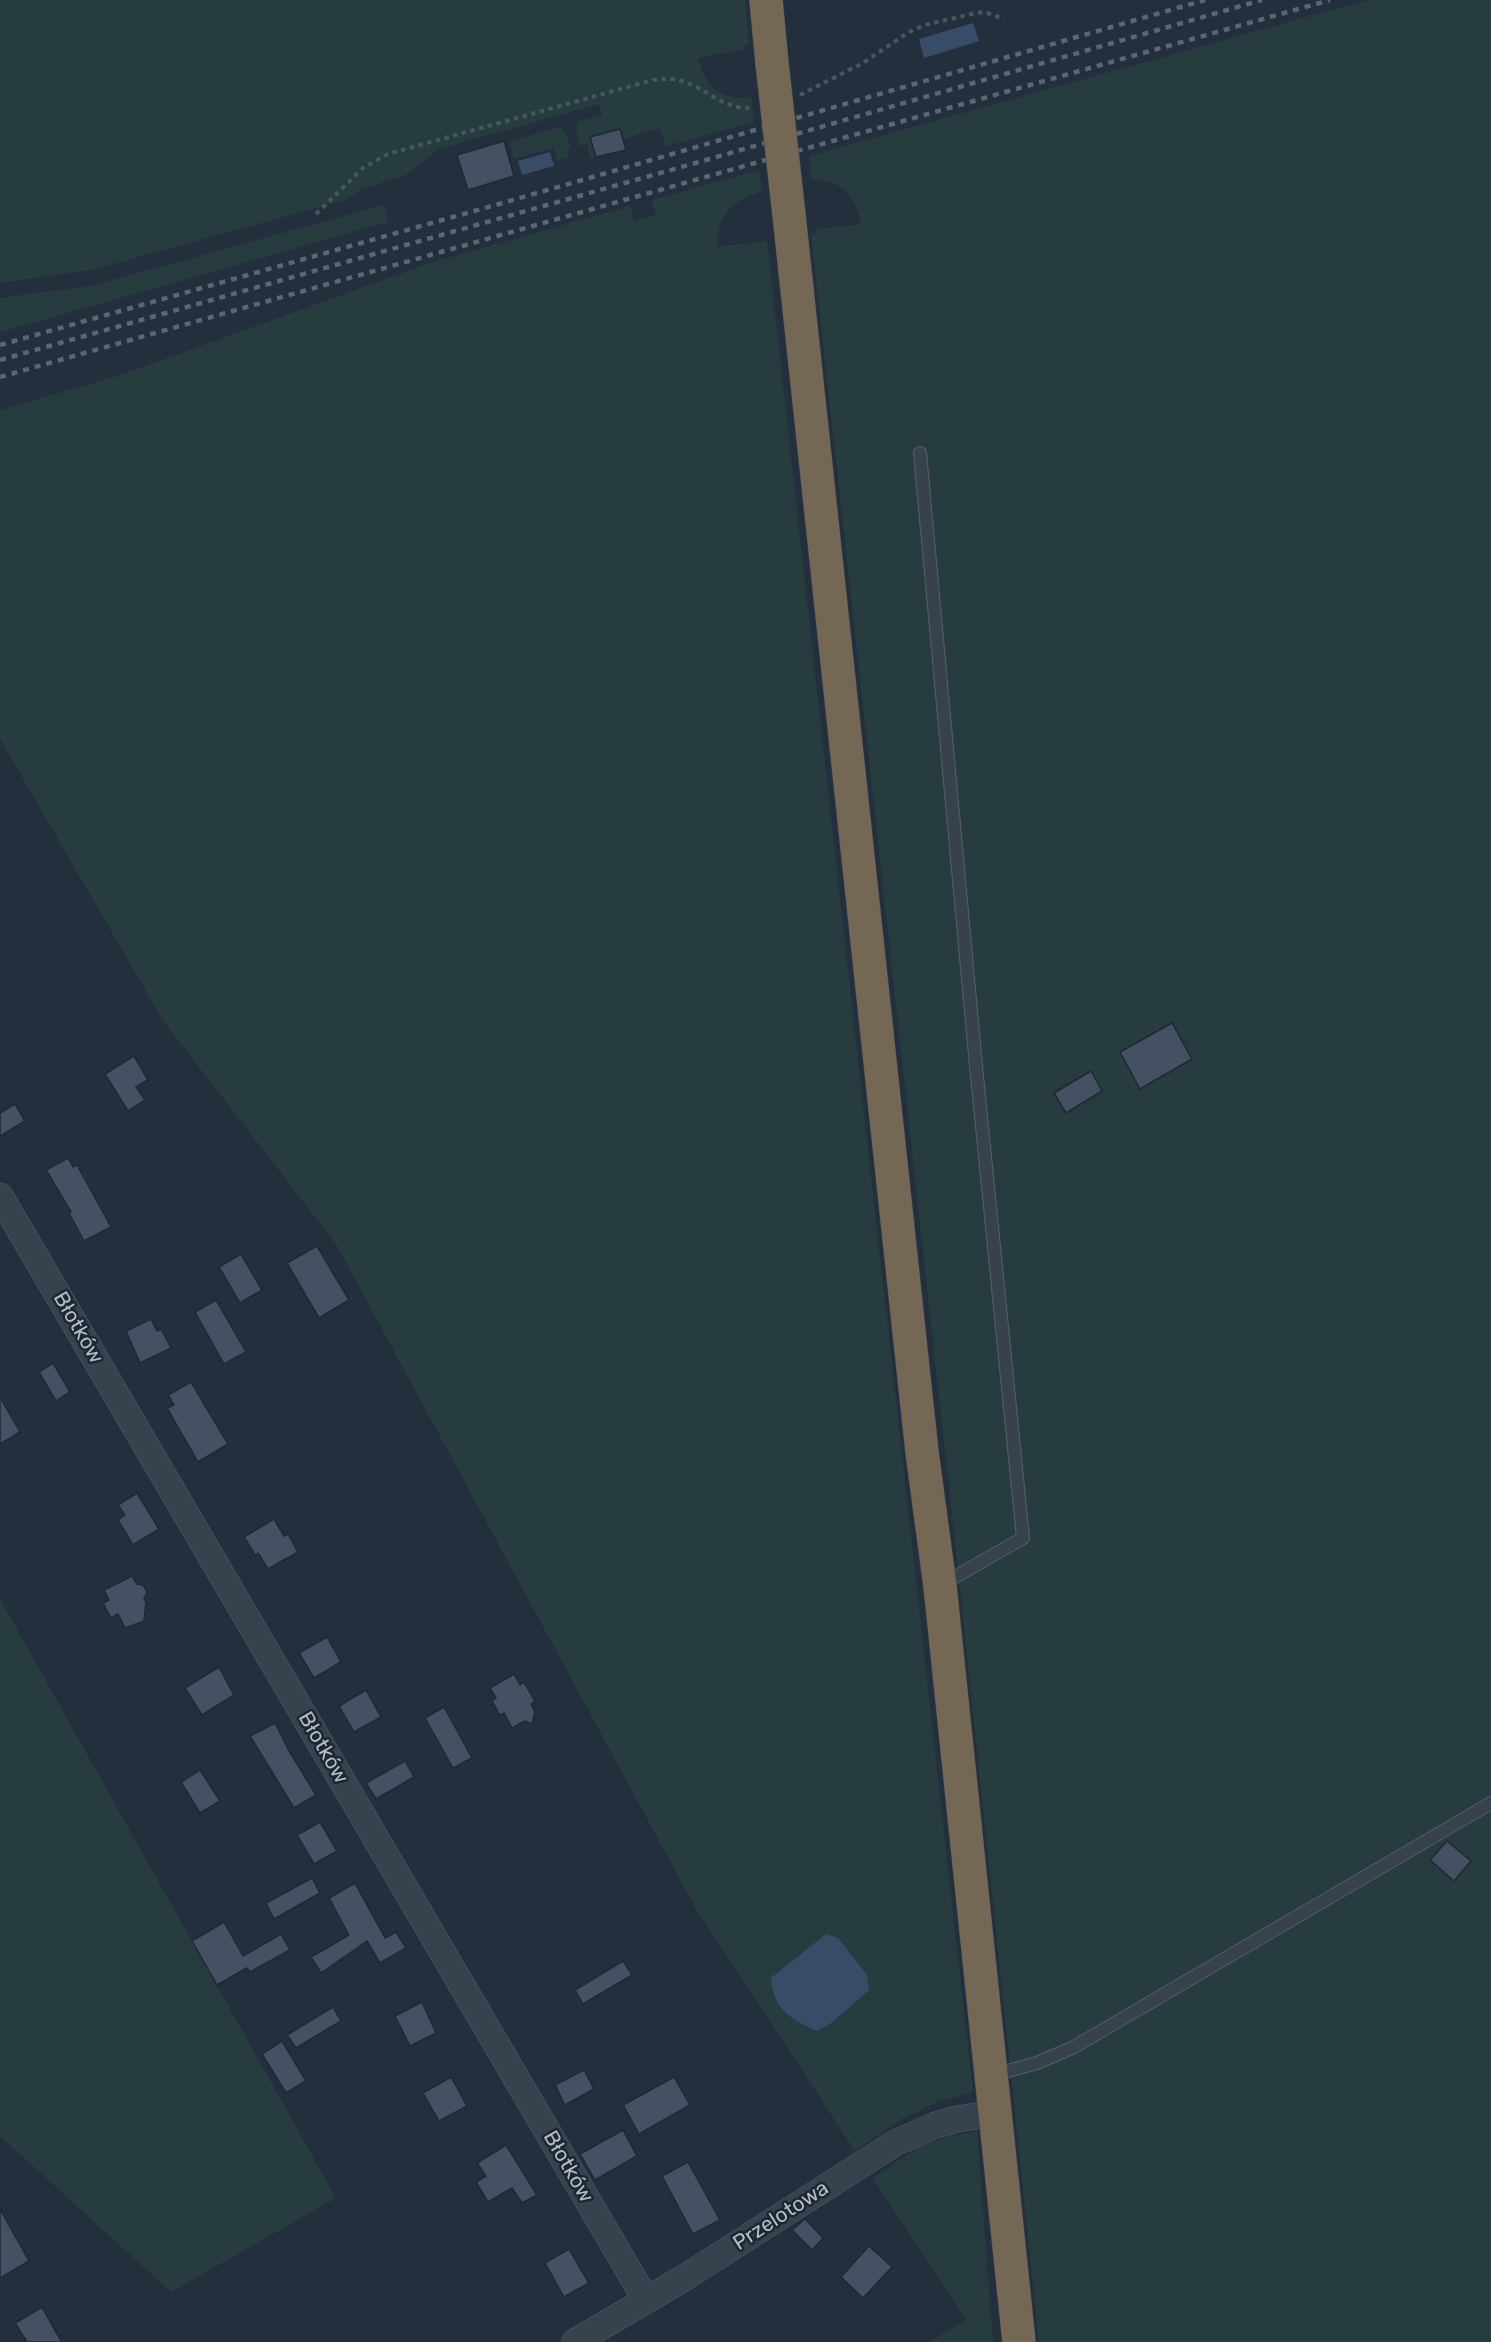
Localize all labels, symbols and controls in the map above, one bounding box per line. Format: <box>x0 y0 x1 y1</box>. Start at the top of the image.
street label: Błotków <box>47 1288 109 1368</box>
street label: Błotków <box>292 1708 354 1788</box>
street label: Błotków <box>537 2127 599 2207</box>
street label: Przelotowa <box>728 2176 834 2256</box>

